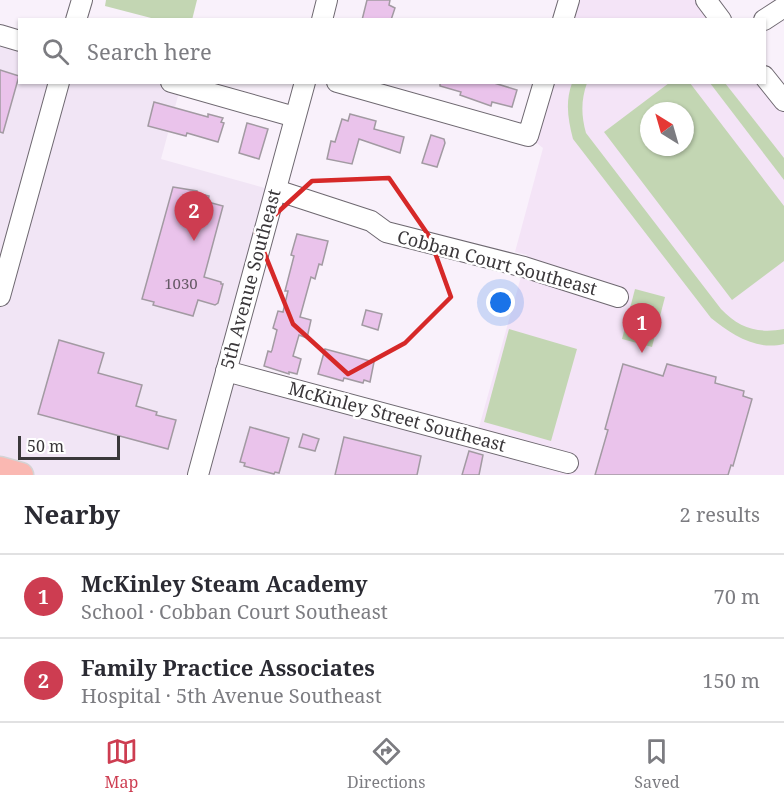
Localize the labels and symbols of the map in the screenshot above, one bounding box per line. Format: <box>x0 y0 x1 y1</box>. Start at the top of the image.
north arrow <box>640 102 694 156</box>
street label: 5th Avenue Southeast <box>214 186 286 371</box>
pin: 2 <box>174 192 214 241</box>
street label: Cobban Court Southeast <box>395 224 600 300</box>
house number: 1030 <box>164 273 198 293</box>
your location <box>486 288 515 317</box>
pin: 1 <box>622 304 662 353</box>
street label: McKinley Street Southeast <box>286 375 509 457</box>
scale bar <box>18 433 120 460</box>

